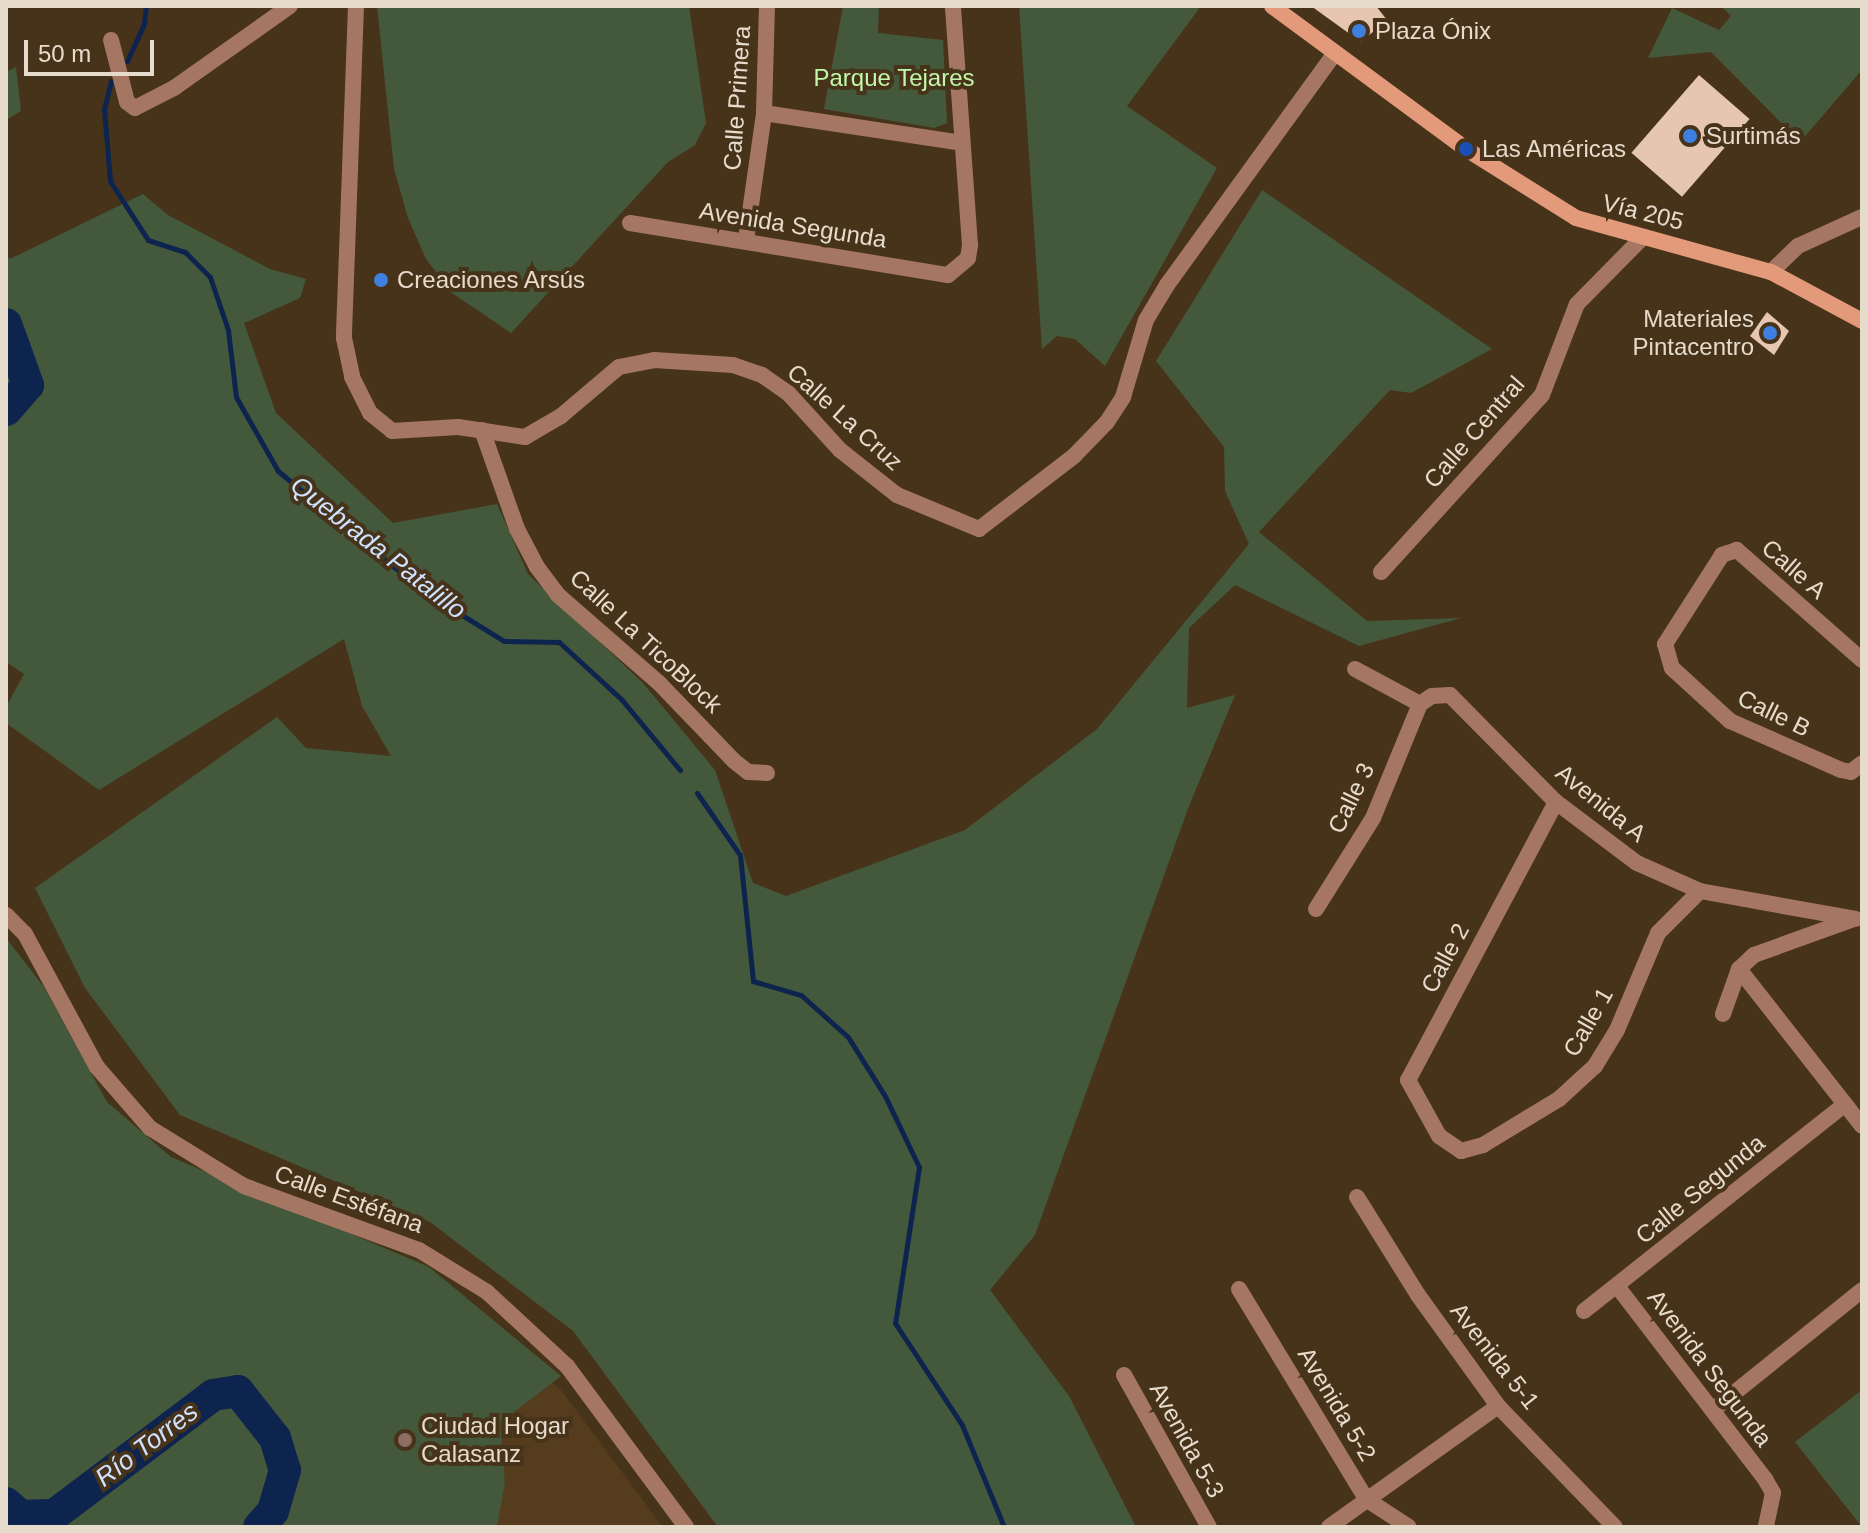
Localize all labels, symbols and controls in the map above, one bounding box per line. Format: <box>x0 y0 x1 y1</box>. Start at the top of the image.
place label: Plaza Ónix <box>1375 17 1491 45</box>
marker: Plaza Ónix <box>1350 22 1368 40</box>
scale bar <box>28 24 158 74</box>
street label: Calle Primera <box>718 24 756 172</box>
text: 50 m <box>38 40 91 67</box>
park label: Parque Tejares <box>813 64 975 92</box>
place label: Surtimás <box>1706 122 1801 150</box>
marker: Surtimás <box>1681 127 1699 145</box>
place label: Las Américas <box>1482 135 1627 163</box>
marker: Las Américas <box>1457 140 1475 158</box>
street label: Vía 205 <box>1599 188 1687 236</box>
street label: Avenida Segunda <box>697 196 889 254</box>
place label: Creaciones Arsús <box>397 266 586 294</box>
marker: Creaciones Arsús <box>372 271 390 289</box>
place label: Materiales Pintacentro <box>1633 305 1754 361</box>
marker: Materiales Pintacentro <box>1761 324 1779 342</box>
street label: Calle La Cruz <box>781 358 909 476</box>
street label: Calle Central <box>1418 370 1530 494</box>
water label: Quebrada Patalillo <box>284 470 472 626</box>
street label: Calle A <box>1755 533 1833 605</box>
street label: Calle La TicoBlock <box>564 563 728 719</box>
street label: Calle B <box>1733 683 1815 743</box>
street label: Calle 3 <box>1322 758 1380 838</box>
street label: Avenida A <box>1550 758 1652 848</box>
street label: Calle 2 <box>1415 918 1475 998</box>
street label: Calle 1 <box>1557 982 1619 1062</box>
street label: Calle Segunda <box>1630 1128 1770 1250</box>
street label: Calle Estéfana <box>271 1159 427 1239</box>
street label: Avenida Segunda <box>1642 1284 1778 1452</box>
street label: Avenida 5-1 <box>1444 1297 1546 1415</box>
street label: Avenida 5-2 <box>1292 1342 1382 1466</box>
street label: Avenida 5-3 <box>1143 1377 1231 1503</box>
water label: Río Torres <box>90 1396 204 1494</box>
place label: Ciudad Hogar Calasanz <box>421 1412 569 1468</box>
marker: Ciudad Hogar Calasanz <box>396 1431 414 1449</box>

